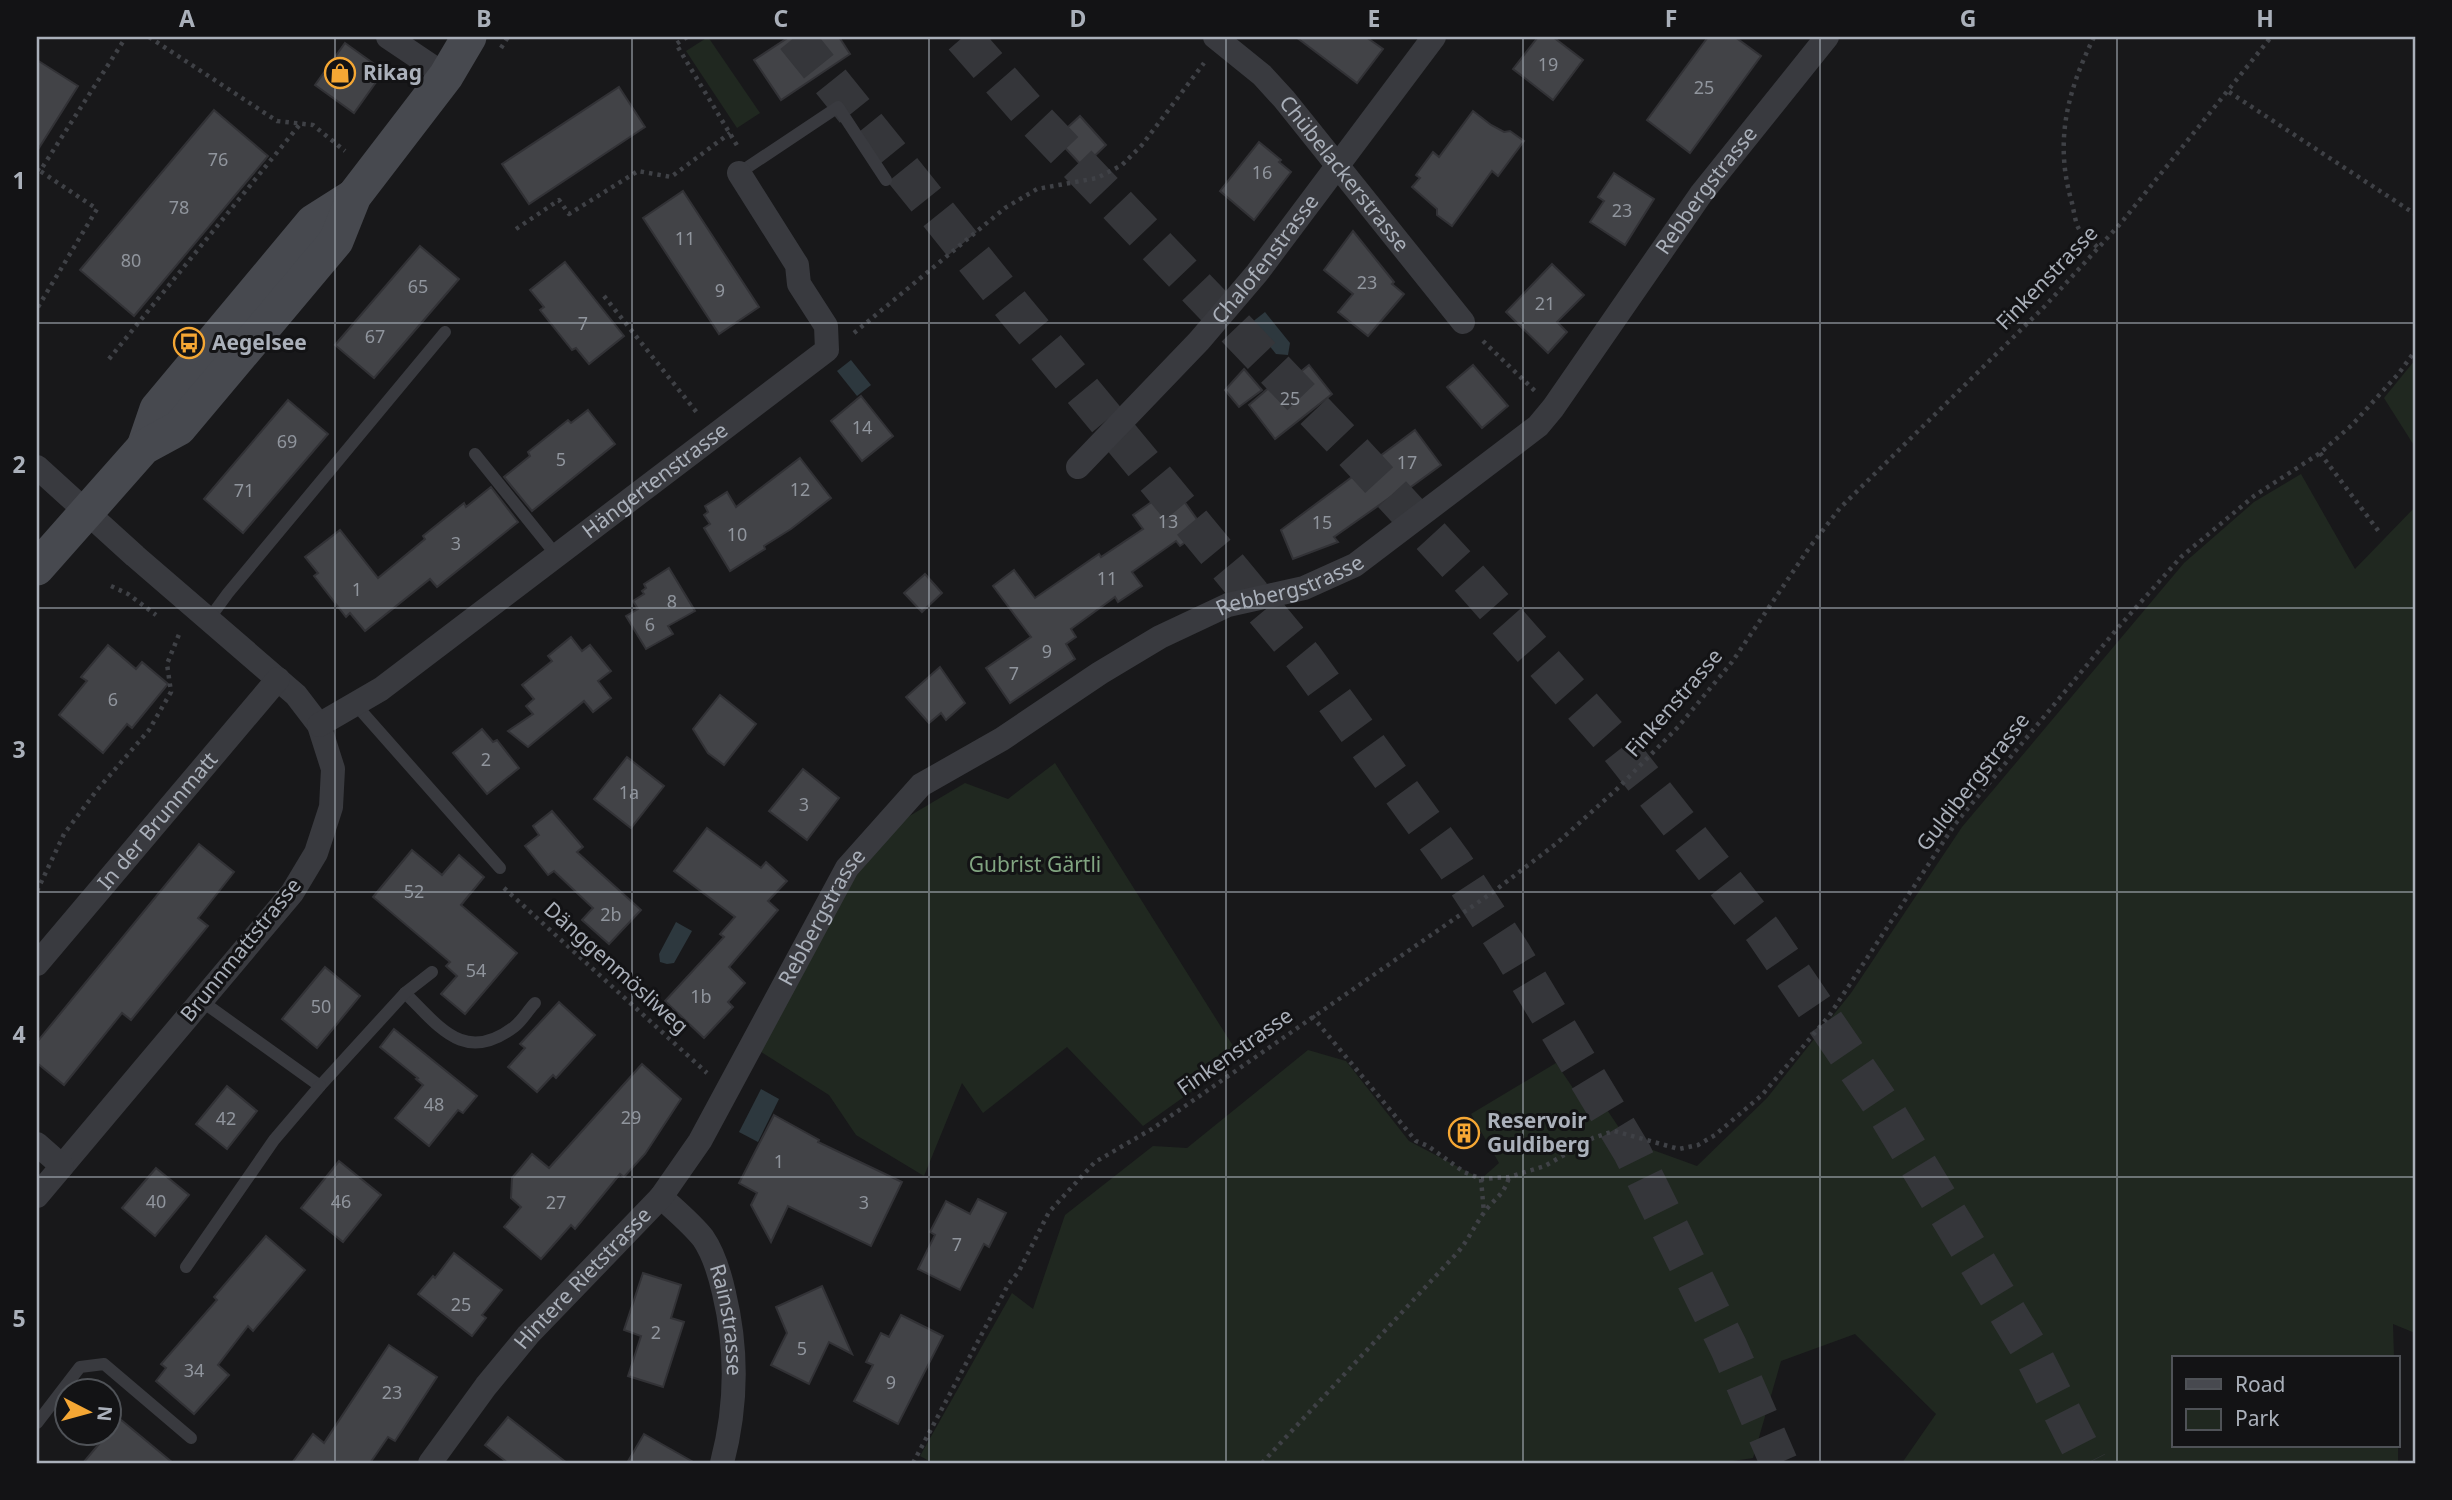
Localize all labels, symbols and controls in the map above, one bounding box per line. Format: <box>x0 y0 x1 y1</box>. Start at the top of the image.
text: A <box>179 2 195 34</box>
text: B <box>476 2 492 34</box>
text: C <box>774 2 789 34</box>
text: D <box>1070 2 1086 34</box>
text: E <box>1368 2 1380 34</box>
text: F <box>1665 2 1677 34</box>
text: G <box>1960 2 1976 34</box>
text: H <box>2256 2 2274 34</box>
house number: 19 <box>1538 52 1558 76</box>
shop icon: Rikag <box>323 56 357 90</box>
place label: Rikag <box>363 58 422 86</box>
house number: 25 <box>1694 75 1714 99</box>
street label: Chübelackerstrasse <box>1274 89 1416 257</box>
street label: Rebbergstrasse <box>1648 120 1763 260</box>
house number: 76 <box>208 147 228 171</box>
house number: 16 <box>1252 160 1272 184</box>
text: 1 <box>12 164 26 196</box>
street label: Chalofenstrasse <box>1205 188 1324 329</box>
house number: 78 <box>169 195 189 219</box>
house number: 23 <box>1612 198 1632 222</box>
street label: Finkenstrasse <box>1989 219 2103 336</box>
house number: 11 <box>675 226 695 250</box>
house number: 80 <box>121 248 141 272</box>
house number: 23 <box>1357 270 1377 294</box>
house number: 65 <box>408 274 428 298</box>
house number: 9 <box>715 278 725 302</box>
house number: 21 <box>1535 291 1555 315</box>
house number: 7 <box>578 311 588 335</box>
house number: 67 <box>365 324 385 348</box>
bus stop icon: Aegelsee <box>172 326 206 360</box>
place label: Aegelsee <box>212 328 307 356</box>
house number: 25 <box>1280 386 1300 410</box>
street label: Hängertenstrasse <box>576 415 733 544</box>
house number: 14 <box>852 415 872 439</box>
house number: 69 <box>277 429 297 453</box>
house number: 5 <box>556 447 566 471</box>
text: 2 <box>12 448 26 480</box>
house number: 17 <box>1397 450 1417 474</box>
house number: 12 <box>790 477 810 501</box>
house number: 71 <box>234 478 254 502</box>
house number: 13 <box>1158 509 1178 533</box>
house number: 15 <box>1312 510 1332 534</box>
house number: 10 <box>727 522 747 546</box>
house number: 3 <box>451 531 461 555</box>
street label: Rebbergstrasse <box>1211 548 1369 622</box>
house number: 11 <box>1097 566 1117 590</box>
house number: 1 <box>352 577 362 601</box>
house number: 8 <box>667 589 677 613</box>
house number: 6 <box>645 612 655 636</box>
house number: 9 <box>1042 639 1052 663</box>
street label: Finkenstrasse <box>1618 642 1728 762</box>
house number: 7 <box>1009 661 1019 685</box>
house number: 6 <box>108 687 118 711</box>
street label: Guldibergstrasse <box>1910 707 2035 856</box>
text: 3 <box>12 733 26 765</box>
street label: In der Brunnmatt <box>91 745 224 895</box>
house number: 2 <box>481 747 491 771</box>
house number: 1a <box>619 780 639 804</box>
house number: 3 <box>799 792 809 816</box>
street label: Rebbergstrasse <box>771 842 871 990</box>
park label: Gubrist Gärtli <box>969 850 1101 878</box>
street label: Brunnmattstrasse <box>173 872 307 1027</box>
house number: 52 <box>404 879 424 903</box>
street label: Dänggenmösliweg <box>538 895 695 1040</box>
house number: 2b <box>600 902 622 926</box>
house number: 54 <box>466 958 486 982</box>
house number: 1b <box>690 984 712 1008</box>
house number: 50 <box>311 994 331 1018</box>
street label: Finkenstrasse <box>1171 1001 1298 1101</box>
text: 4 <box>12 1018 26 1050</box>
house number: 48 <box>424 1092 444 1116</box>
house number: 29 <box>621 1105 641 1129</box>
house number: 42 <box>216 1106 236 1130</box>
place label: Reservoir Guldiberg <box>1487 1106 1590 1158</box>
building icon: Reservoir Guldiberg <box>1447 1116 1481 1150</box>
house number: 1 <box>774 1149 784 1173</box>
house number: 40 <box>146 1189 166 1213</box>
house number: 46 <box>331 1189 351 1213</box>
house number: 27 <box>546 1190 566 1214</box>
house number: 3 <box>859 1190 869 1214</box>
street label: Hintere Rietstrasse <box>507 1201 657 1355</box>
house number: 7 <box>952 1232 962 1256</box>
street label: Rainstrasse <box>704 1260 749 1376</box>
house number: 25 <box>451 1292 471 1316</box>
text: 5 <box>12 1302 26 1334</box>
house number: 2 <box>651 1320 661 1344</box>
house number: 5 <box>797 1336 807 1360</box>
legend <box>2172 1356 2400 1448</box>
house number: 34 <box>184 1358 204 1382</box>
house number: 9 <box>886 1370 896 1394</box>
text: Road <box>2235 1370 2285 1398</box>
north arrow <box>52 1378 122 1448</box>
house number: 23 <box>382 1380 402 1404</box>
text: Park <box>2235 1404 2280 1432</box>
text: N <box>91 1405 119 1423</box>

